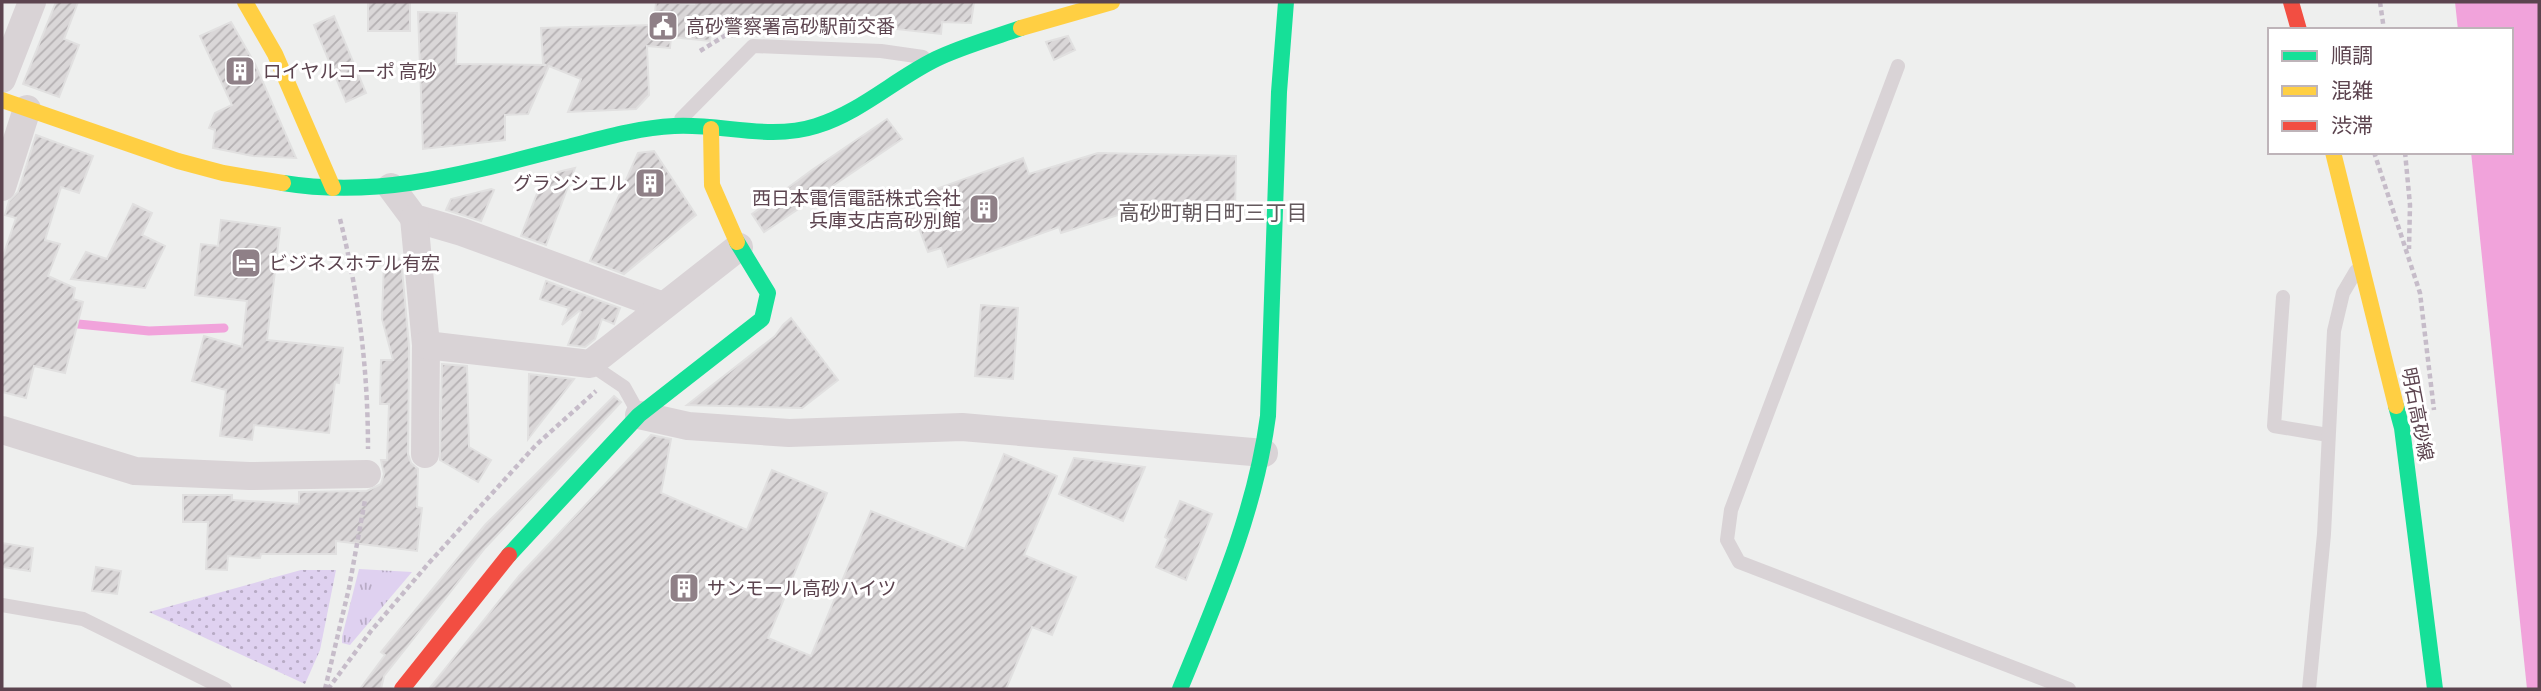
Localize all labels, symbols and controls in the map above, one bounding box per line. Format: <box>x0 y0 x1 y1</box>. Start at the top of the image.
public building icon: 高砂警察署高砂駅前交番 <box>646 9 680 43</box>
place label: 高砂警察署高砂駅前交番 <box>686 13 895 39</box>
legend <box>2268 28 2513 154</box>
text: 順調 <box>2331 41 2373 69</box>
building icon: ロイヤルコーポ 高砂 <box>223 54 257 88</box>
place label: ロイヤルコーポ 高砂 <box>263 58 437 84</box>
text: 混雑 <box>2331 76 2373 104</box>
text: 渋滞 <box>2331 111 2373 139</box>
building icon: グランシエル <box>633 166 667 200</box>
place label: グランシエル <box>513 170 627 196</box>
place label: 西日本電信電話株式会社 兵庫支店高砂別館 <box>752 185 961 233</box>
building icon: 西日本電信電話株式会社 兵庫支店高砂別館 <box>967 192 1001 226</box>
district label: 高砂町朝日町三丁目 <box>1119 198 1308 226</box>
hotel icon: ビジネスホテル有宏 <box>229 246 263 280</box>
place label: ビジネスホテル有宏 <box>269 250 440 276</box>
street label: 明石高砂線 <box>2396 365 2440 463</box>
building icon: サンモール高砂ハイツ <box>667 571 701 605</box>
place label: サンモール高砂ハイツ <box>707 575 897 601</box>

